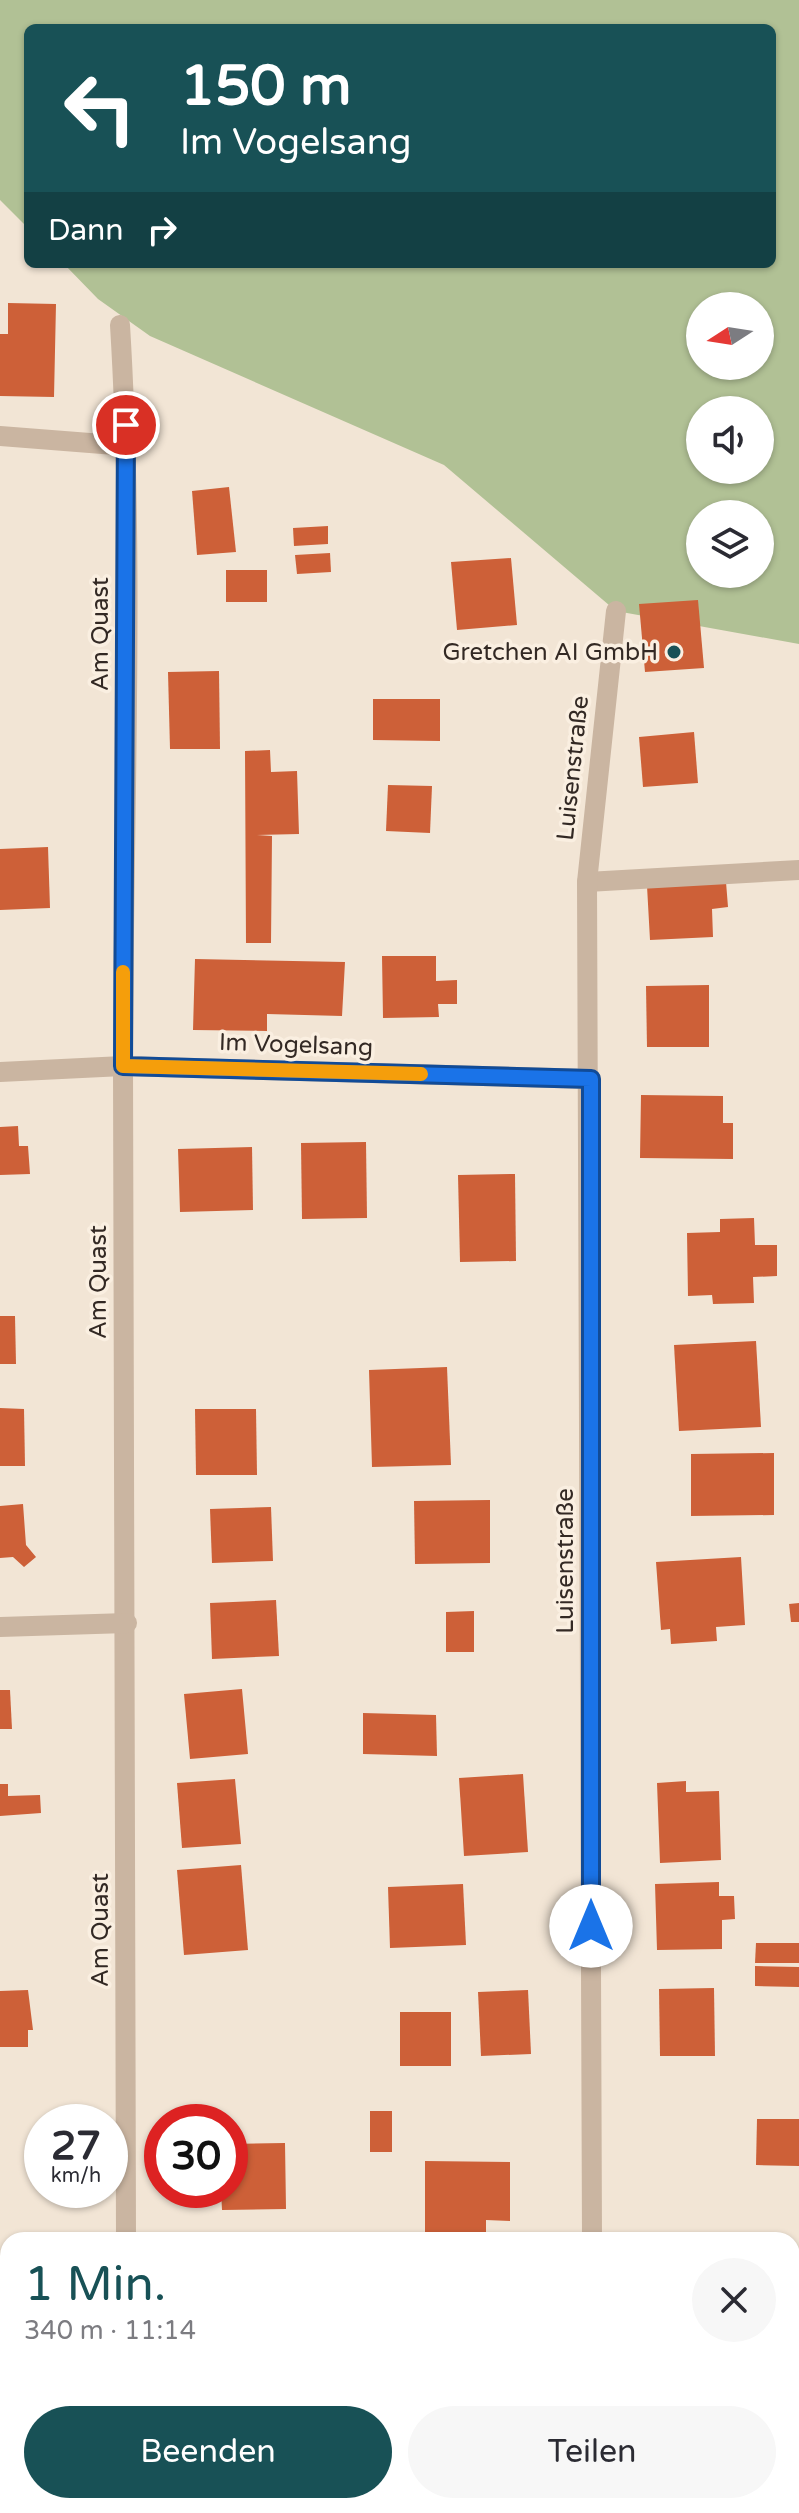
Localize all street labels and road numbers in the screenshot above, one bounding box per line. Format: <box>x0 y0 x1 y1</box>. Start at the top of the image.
street label: Am Quast <box>86 577 115 691</box>
street label: Luisenstraße <box>551 694 595 842</box>
street label: Im Vogelsang <box>218 1028 374 1062</box>
street label: Am Quast <box>84 1225 113 1339</box>
street label: Luisenstraße <box>551 1488 580 1634</box>
street label: Am Quast <box>86 1873 115 1987</box>

